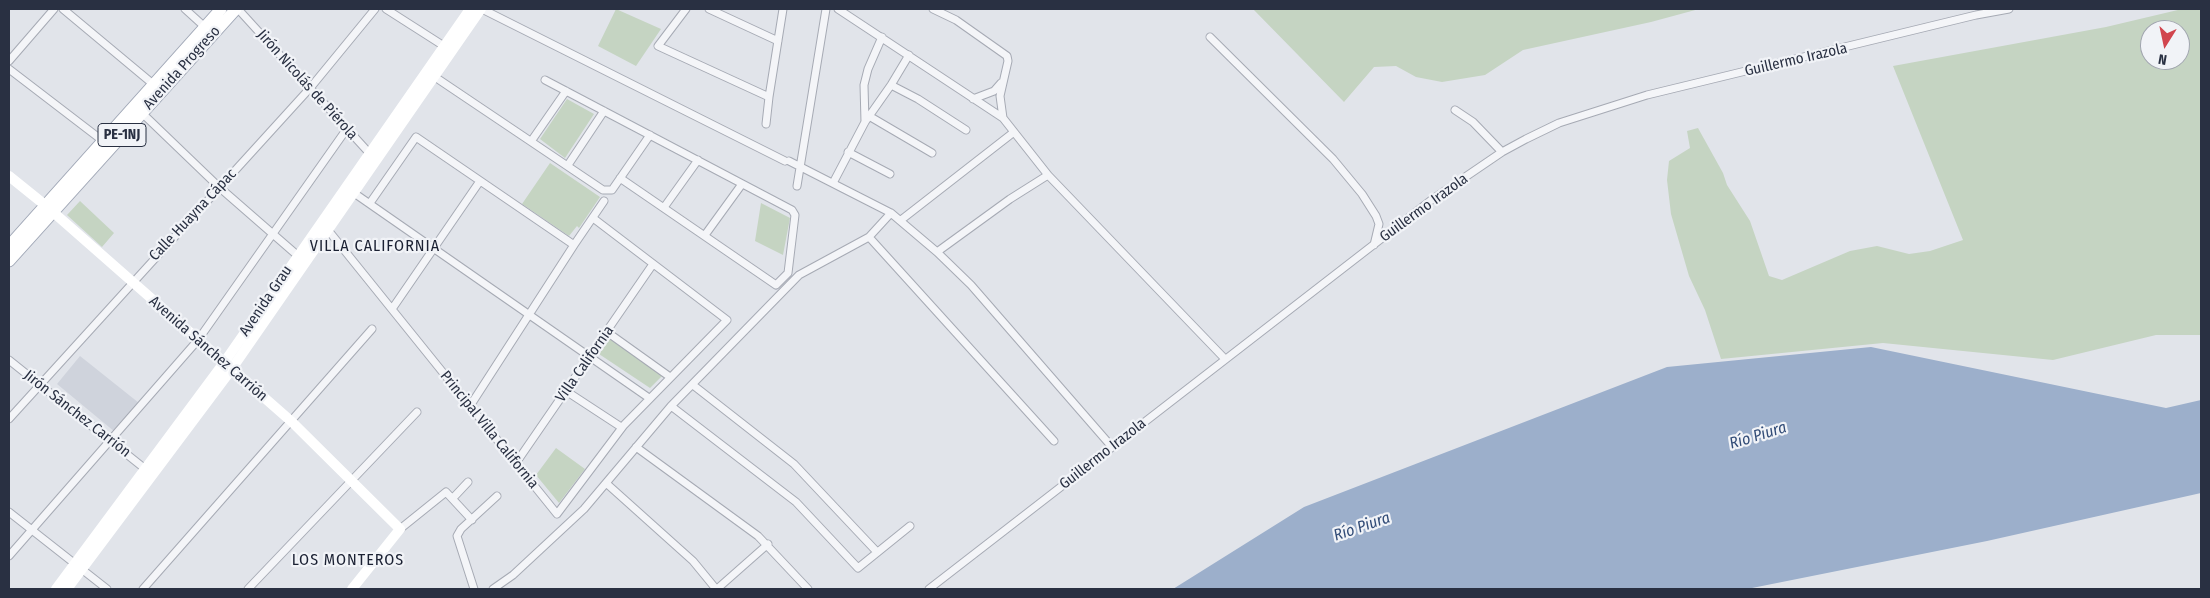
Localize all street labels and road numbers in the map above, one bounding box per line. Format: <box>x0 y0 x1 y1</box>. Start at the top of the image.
street label: Avenida Progreso <box>140 22 224 114</box>
street label: Jirón Nicolás de Piérola <box>253 26 361 144</box>
street label: Guillermo Irazola <box>1743 39 1849 81</box>
road number: PE-1NJ <box>98 124 146 146</box>
street label: Calle Huayna Cápac <box>146 165 240 265</box>
street label: Guillermo Irazola <box>1376 170 1472 246</box>
street label: Avenida Grau <box>236 262 296 340</box>
street label: Avenida Sánchez Carrión <box>145 293 271 405</box>
street label: Villa California <box>552 322 618 406</box>
street label: Jirón Sánchez Carrión <box>20 367 134 461</box>
street label: Principal Villa California <box>436 367 542 493</box>
street label: Guillermo Irazola <box>1056 415 1150 493</box>

